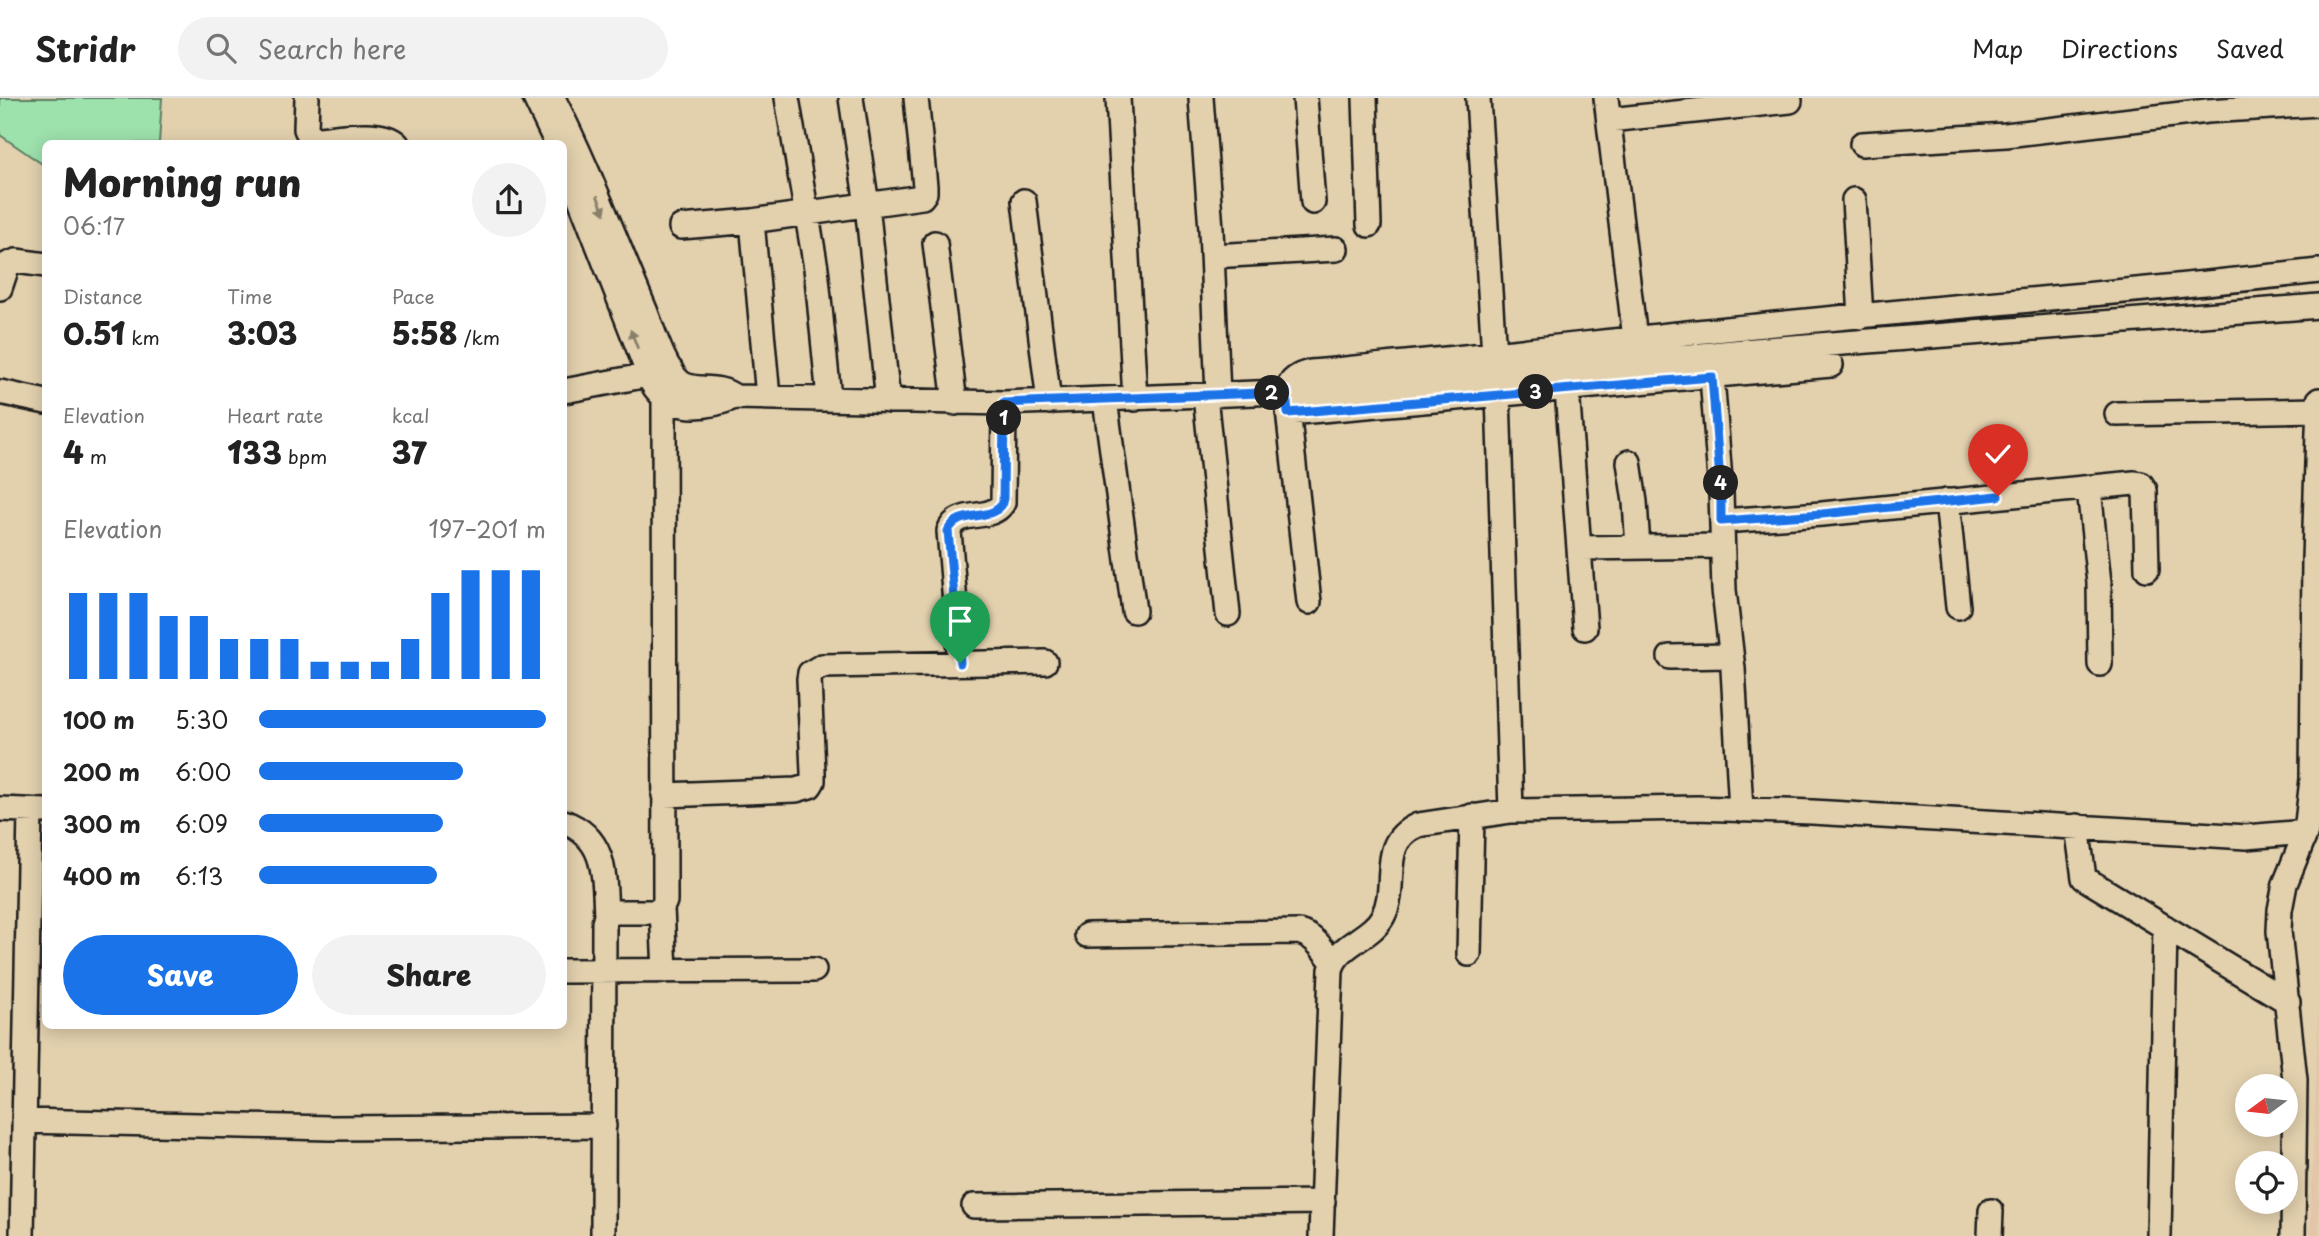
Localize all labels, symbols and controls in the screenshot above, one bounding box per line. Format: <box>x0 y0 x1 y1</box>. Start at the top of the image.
search box <box>178 17 668 80</box>
text: Stridr <box>35 23 136 73</box>
icon: search <box>202 29 240 67</box>
text: Search here <box>258 29 406 68</box>
text: Map <box>1972 30 2023 66</box>
text: Directions <box>2061 30 2178 66</box>
text: Saved <box>2216 30 2284 66</box>
text: Morning run <box>63 153 301 210</box>
button: share <box>472 163 546 237</box>
one-way arrow <box>596 194 607 215</box>
text: 06:17 <box>63 208 125 243</box>
text: Distance <box>63 282 143 310</box>
text: Time <box>227 282 272 310</box>
text: Pace <box>392 282 435 310</box>
text: 0.51 <box>63 310 125 355</box>
text: 3:03 <box>227 310 297 355</box>
text: 5:58 <box>392 310 458 355</box>
text: km <box>125 323 160 351</box>
text: /km <box>458 323 500 351</box>
one-way arrow <box>629 328 640 349</box>
pin: 3 <box>1518 374 1554 410</box>
pin: 2 <box>1254 376 1290 410</box>
text: 3 <box>1529 377 1542 405</box>
text: 2 <box>1265 378 1278 406</box>
pin: 1 <box>986 400 1021 436</box>
text: Elevation <box>63 401 145 429</box>
text: Heart rate <box>227 401 323 429</box>
text: kcal <box>392 401 430 429</box>
text: 1 <box>999 403 1008 431</box>
pin <box>1968 424 2028 496</box>
text: 4 <box>63 429 84 474</box>
text: 133 <box>227 429 282 474</box>
text: 37 <box>392 429 427 474</box>
icon: check <box>1979 435 2017 473</box>
text: m <box>84 442 107 470</box>
text: bpm <box>282 442 327 470</box>
pin: 4 <box>1704 466 1738 500</box>
text: 4 <box>1714 468 1727 496</box>
text: Elevation <box>63 511 162 546</box>
text: 197–201 m <box>428 511 546 546</box>
pin <box>930 591 990 663</box>
icon: arrive <box>941 602 979 640</box>
text: 100 m <box>63 702 135 737</box>
text: 5:30 <box>175 702 228 737</box>
text: 200 m <box>63 754 140 789</box>
text: 6:00 <box>175 754 231 789</box>
text: 300 m <box>63 806 141 841</box>
text: 6:09 <box>175 806 228 841</box>
text: 400 m <box>63 858 141 893</box>
text: 6:13 <box>175 858 223 893</box>
button: Save <box>63 935 298 1015</box>
button: Share <box>312 935 546 1015</box>
north arrow <box>2235 1074 2298 1138</box>
map controls <box>2235 1074 2298 1214</box>
button: locate <box>2235 1151 2298 1214</box>

